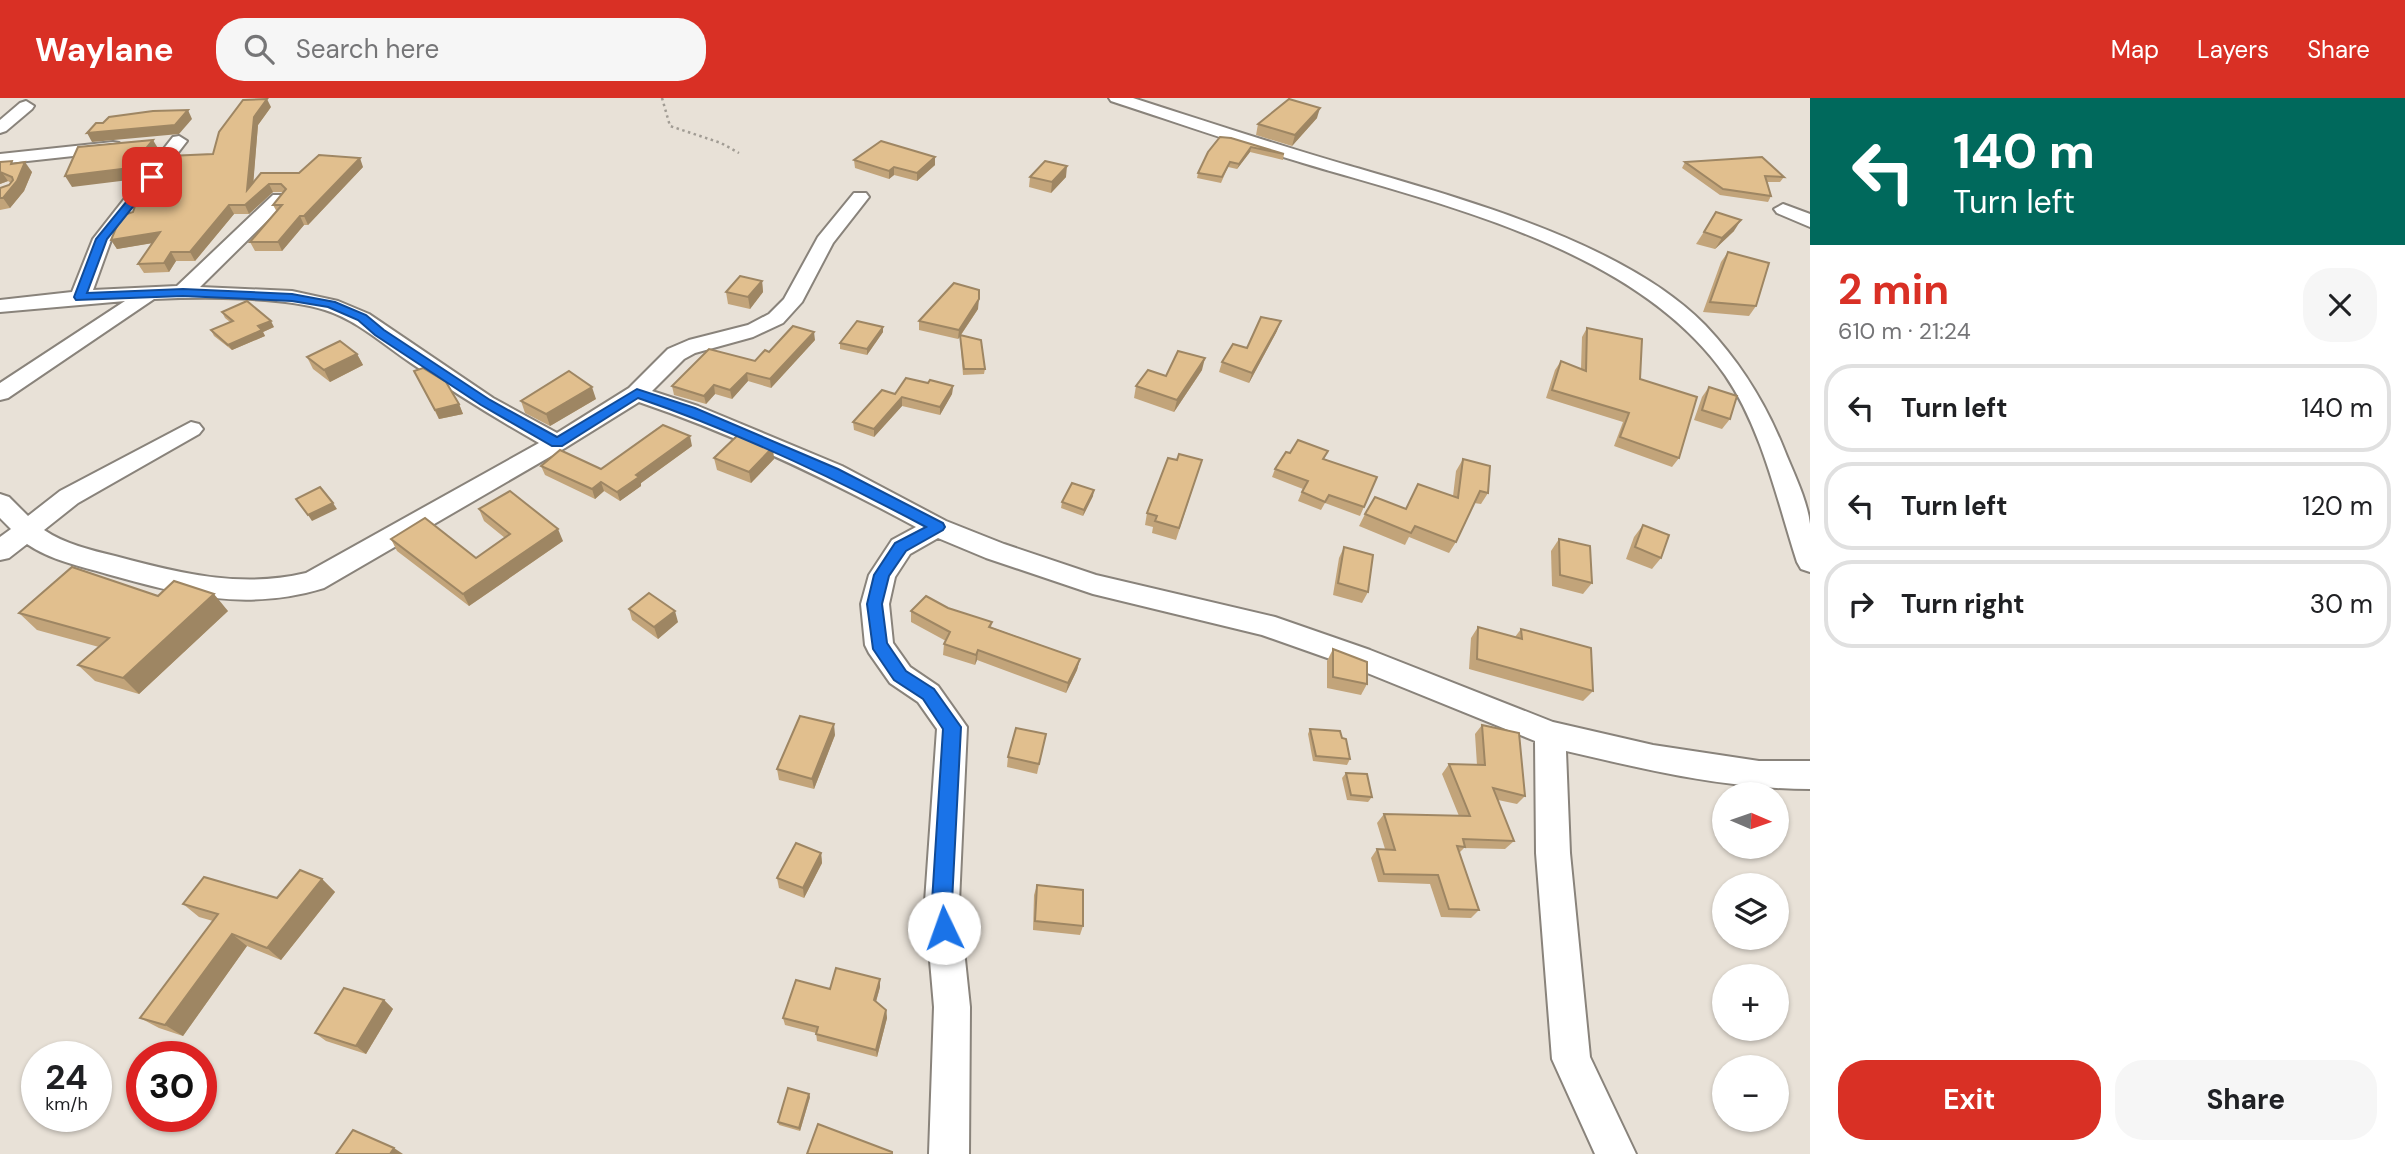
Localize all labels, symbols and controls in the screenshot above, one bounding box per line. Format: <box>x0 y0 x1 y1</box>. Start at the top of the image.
search box <box>216 18 706 81</box>
text: Waylane <box>35 28 174 71</box>
icon: search <box>240 30 278 68</box>
text: Search here <box>296 32 439 66</box>
text: Map <box>2111 34 2159 65</box>
text: Layers <box>2197 34 2269 65</box>
text: Share <box>2307 34 2370 65</box>
text: 140 m <box>1953 119 2095 183</box>
icon: left <box>1838 126 1929 217</box>
pin <box>122 147 182 207</box>
icon: arrive <box>133 158 171 196</box>
text: Turn left <box>1953 181 2075 223</box>
text: 2 min <box>1838 262 1949 317</box>
button: close <box>2303 268 2377 342</box>
text: 610 m · 21:24 <box>1838 316 1971 346</box>
icon: left <box>1842 389 1880 427</box>
text: Turn left <box>1901 391 2008 425</box>
text: 140 m <box>2301 391 2373 425</box>
icon: left <box>1842 487 1880 525</box>
text: Turn left <box>1901 489 2008 523</box>
text: 120 m <box>2302 489 2373 523</box>
icon: right <box>1842 585 1880 623</box>
text: Turn right <box>1901 587 2025 621</box>
text: 30 m <box>2310 587 2373 621</box>
north arrow <box>1712 782 1788 859</box>
map controls <box>1712 782 1789 1132</box>
button: layers <box>1712 873 1789 950</box>
position arrow <box>907 891 981 965</box>
button: + <box>1712 964 1789 1041</box>
speed limit sign: 30 <box>126 1041 217 1132</box>
text: 24 <box>45 1054 88 1100</box>
button: − <box>1712 1055 1789 1132</box>
button: Exit <box>1838 1060 2101 1140</box>
button: Share <box>2115 1060 2377 1140</box>
text: km/h <box>45 1092 88 1116</box>

